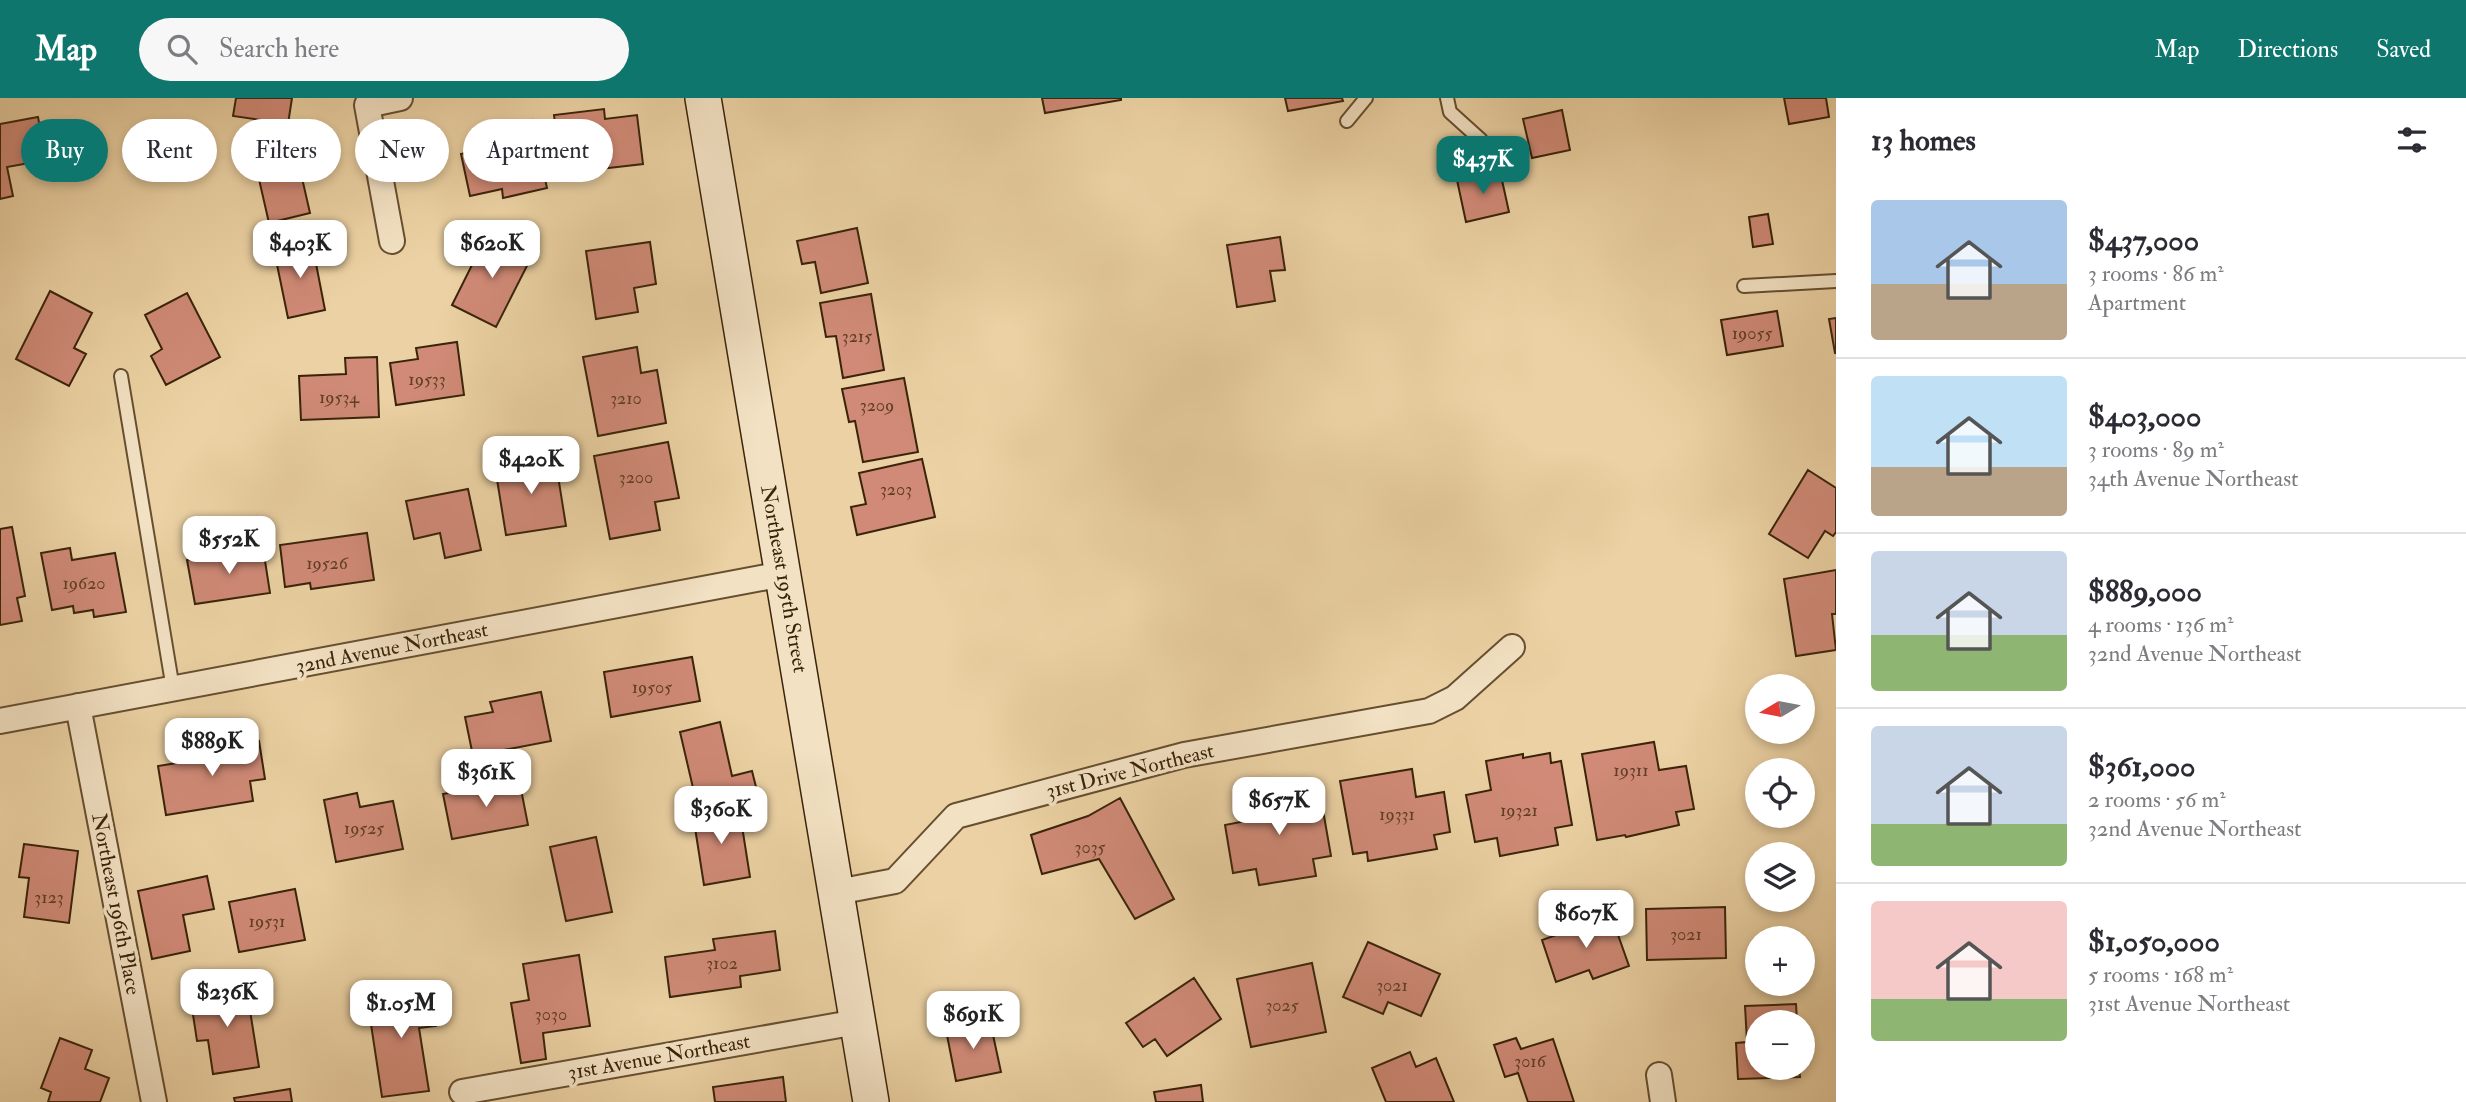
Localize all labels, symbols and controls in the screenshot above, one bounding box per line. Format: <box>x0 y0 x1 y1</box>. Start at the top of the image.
search box <box>139 18 629 81</box>
text: Map <box>35 29 97 70</box>
icon: search <box>163 30 201 68</box>
text: Search here <box>219 33 339 65</box>
text: Map <box>2154 34 2199 65</box>
text: Directions <box>2237 34 2338 65</box>
text: Saved <box>2376 34 2431 65</box>
chip: Buy <box>21 119 108 182</box>
chip: Rent <box>122 119 217 182</box>
chip: Filters <box>231 119 341 182</box>
chip: New <box>355 119 449 182</box>
chip: Apartment <box>463 119 613 182</box>
icon: filters <box>2393 121 2431 159</box>
text: 13 homes <box>1871 122 1976 159</box>
pin: $437K <box>1434 136 1532 196</box>
text: $437K <box>1453 144 1513 173</box>
pin: $403K <box>251 220 349 280</box>
pin: $620K <box>443 220 541 280</box>
text: $437,000 <box>2088 222 2199 259</box>
text: $403K <box>269 228 331 257</box>
text: $620K <box>460 228 524 257</box>
icon: home <box>1927 228 2011 312</box>
text: 3 rooms · 86 m² <box>2088 259 2224 288</box>
text: Apartment <box>2088 288 2186 317</box>
house number: 19055 <box>1732 322 1772 345</box>
house number: 3215 <box>842 325 872 348</box>
house number: 19533 <box>408 368 446 391</box>
house number: 19534 <box>319 386 360 409</box>
house number: 3210 <box>610 387 642 410</box>
house number: 3209 <box>860 394 894 417</box>
text: $403,000 <box>2088 398 2201 435</box>
icon: home <box>1927 404 2011 488</box>
text: 3 rooms · 89 m² <box>2088 435 2224 464</box>
pin: $420K <box>482 436 580 496</box>
text: $420K <box>499 444 563 473</box>
text: 34th Avenue Northeast <box>2088 464 2299 493</box>
house number: 3200 <box>619 466 653 489</box>
house number: 3203 <box>880 478 912 501</box>
street label: Northeast 195th Street <box>754 483 814 675</box>
pin: $552K <box>180 517 278 576</box>
text: $552K <box>199 524 259 553</box>
house number: 19526 <box>306 552 349 575</box>
house number: 19620 <box>63 572 106 595</box>
text: $889,000 <box>2088 573 2202 610</box>
icon: home <box>1927 579 2011 663</box>
text: 4 rooms · 136 m² <box>2088 610 2234 639</box>
street label: 32nd Avenue Northeast <box>294 616 490 680</box>
text: 32nd Avenue Northeast <box>2088 639 2302 668</box>
north arrow <box>1745 674 1815 744</box>
map controls <box>1745 674 1815 1080</box>
house number: 19505 <box>632 676 672 699</box>
pin: $889K <box>163 718 261 778</box>
text: $889K <box>181 726 243 755</box>
street label: 31st Drive Northeast <box>1043 737 1217 805</box>
text: $361,000 <box>2088 748 2195 785</box>
pin: $361K <box>437 750 535 809</box>
icon: home <box>1927 754 2011 838</box>
text: $361K <box>457 757 515 786</box>
button: locate <box>1745 758 1815 828</box>
house number: 19311 <box>1613 759 1649 782</box>
pin: $657K <box>1230 778 1328 837</box>
text: $657K <box>1248 785 1310 814</box>
text: 2 rooms · 56 m² <box>2088 785 2226 814</box>
pin: $360K <box>672 786 770 846</box>
text: $360K <box>690 794 752 823</box>
house number: 19321 <box>1500 799 1538 822</box>
house number: 19331 <box>1379 803 1415 826</box>
street label: Northeast 196th Place <box>85 811 147 997</box>
text: 32nd Avenue Northeast <box>2088 814 2302 843</box>
house number: 19525 <box>344 817 384 840</box>
house number: 3035 <box>1075 836 1106 859</box>
button: layers <box>1745 842 1815 912</box>
house number: 3123 <box>34 886 64 909</box>
pin: $607K <box>1537 890 1635 950</box>
text: $607K <box>1554 898 1618 927</box>
house number: 19531 <box>249 910 285 933</box>
house number: 3021 <box>1670 923 1702 946</box>
text: $1,050,000 <box>2088 923 2220 960</box>
button: + <box>1745 926 1815 996</box>
icon: home <box>1927 929 2011 1013</box>
house number: 3102 <box>706 952 738 975</box>
text: 5 rooms · 168 m² <box>2088 960 2233 989</box>
pin: $236K <box>178 970 276 1029</box>
house number: 3021 <box>1376 974 1408 997</box>
text: $236K <box>196 977 258 1006</box>
pin: $1.05M <box>344 981 458 1040</box>
text: $1.05M <box>366 988 436 1017</box>
text: 31st Avenue Northeast <box>2088 989 2290 1018</box>
pin: $691K <box>924 992 1022 1051</box>
house number: 3025 <box>1265 994 1299 1017</box>
text: $691K <box>943 999 1003 1028</box>
house number: 3030 <box>535 1003 567 1026</box>
button: − <box>1745 1010 1815 1080</box>
street label: 31st Avenue Northeast <box>566 1028 752 1086</box>
house number: 3016 <box>1514 1050 1547 1073</box>

